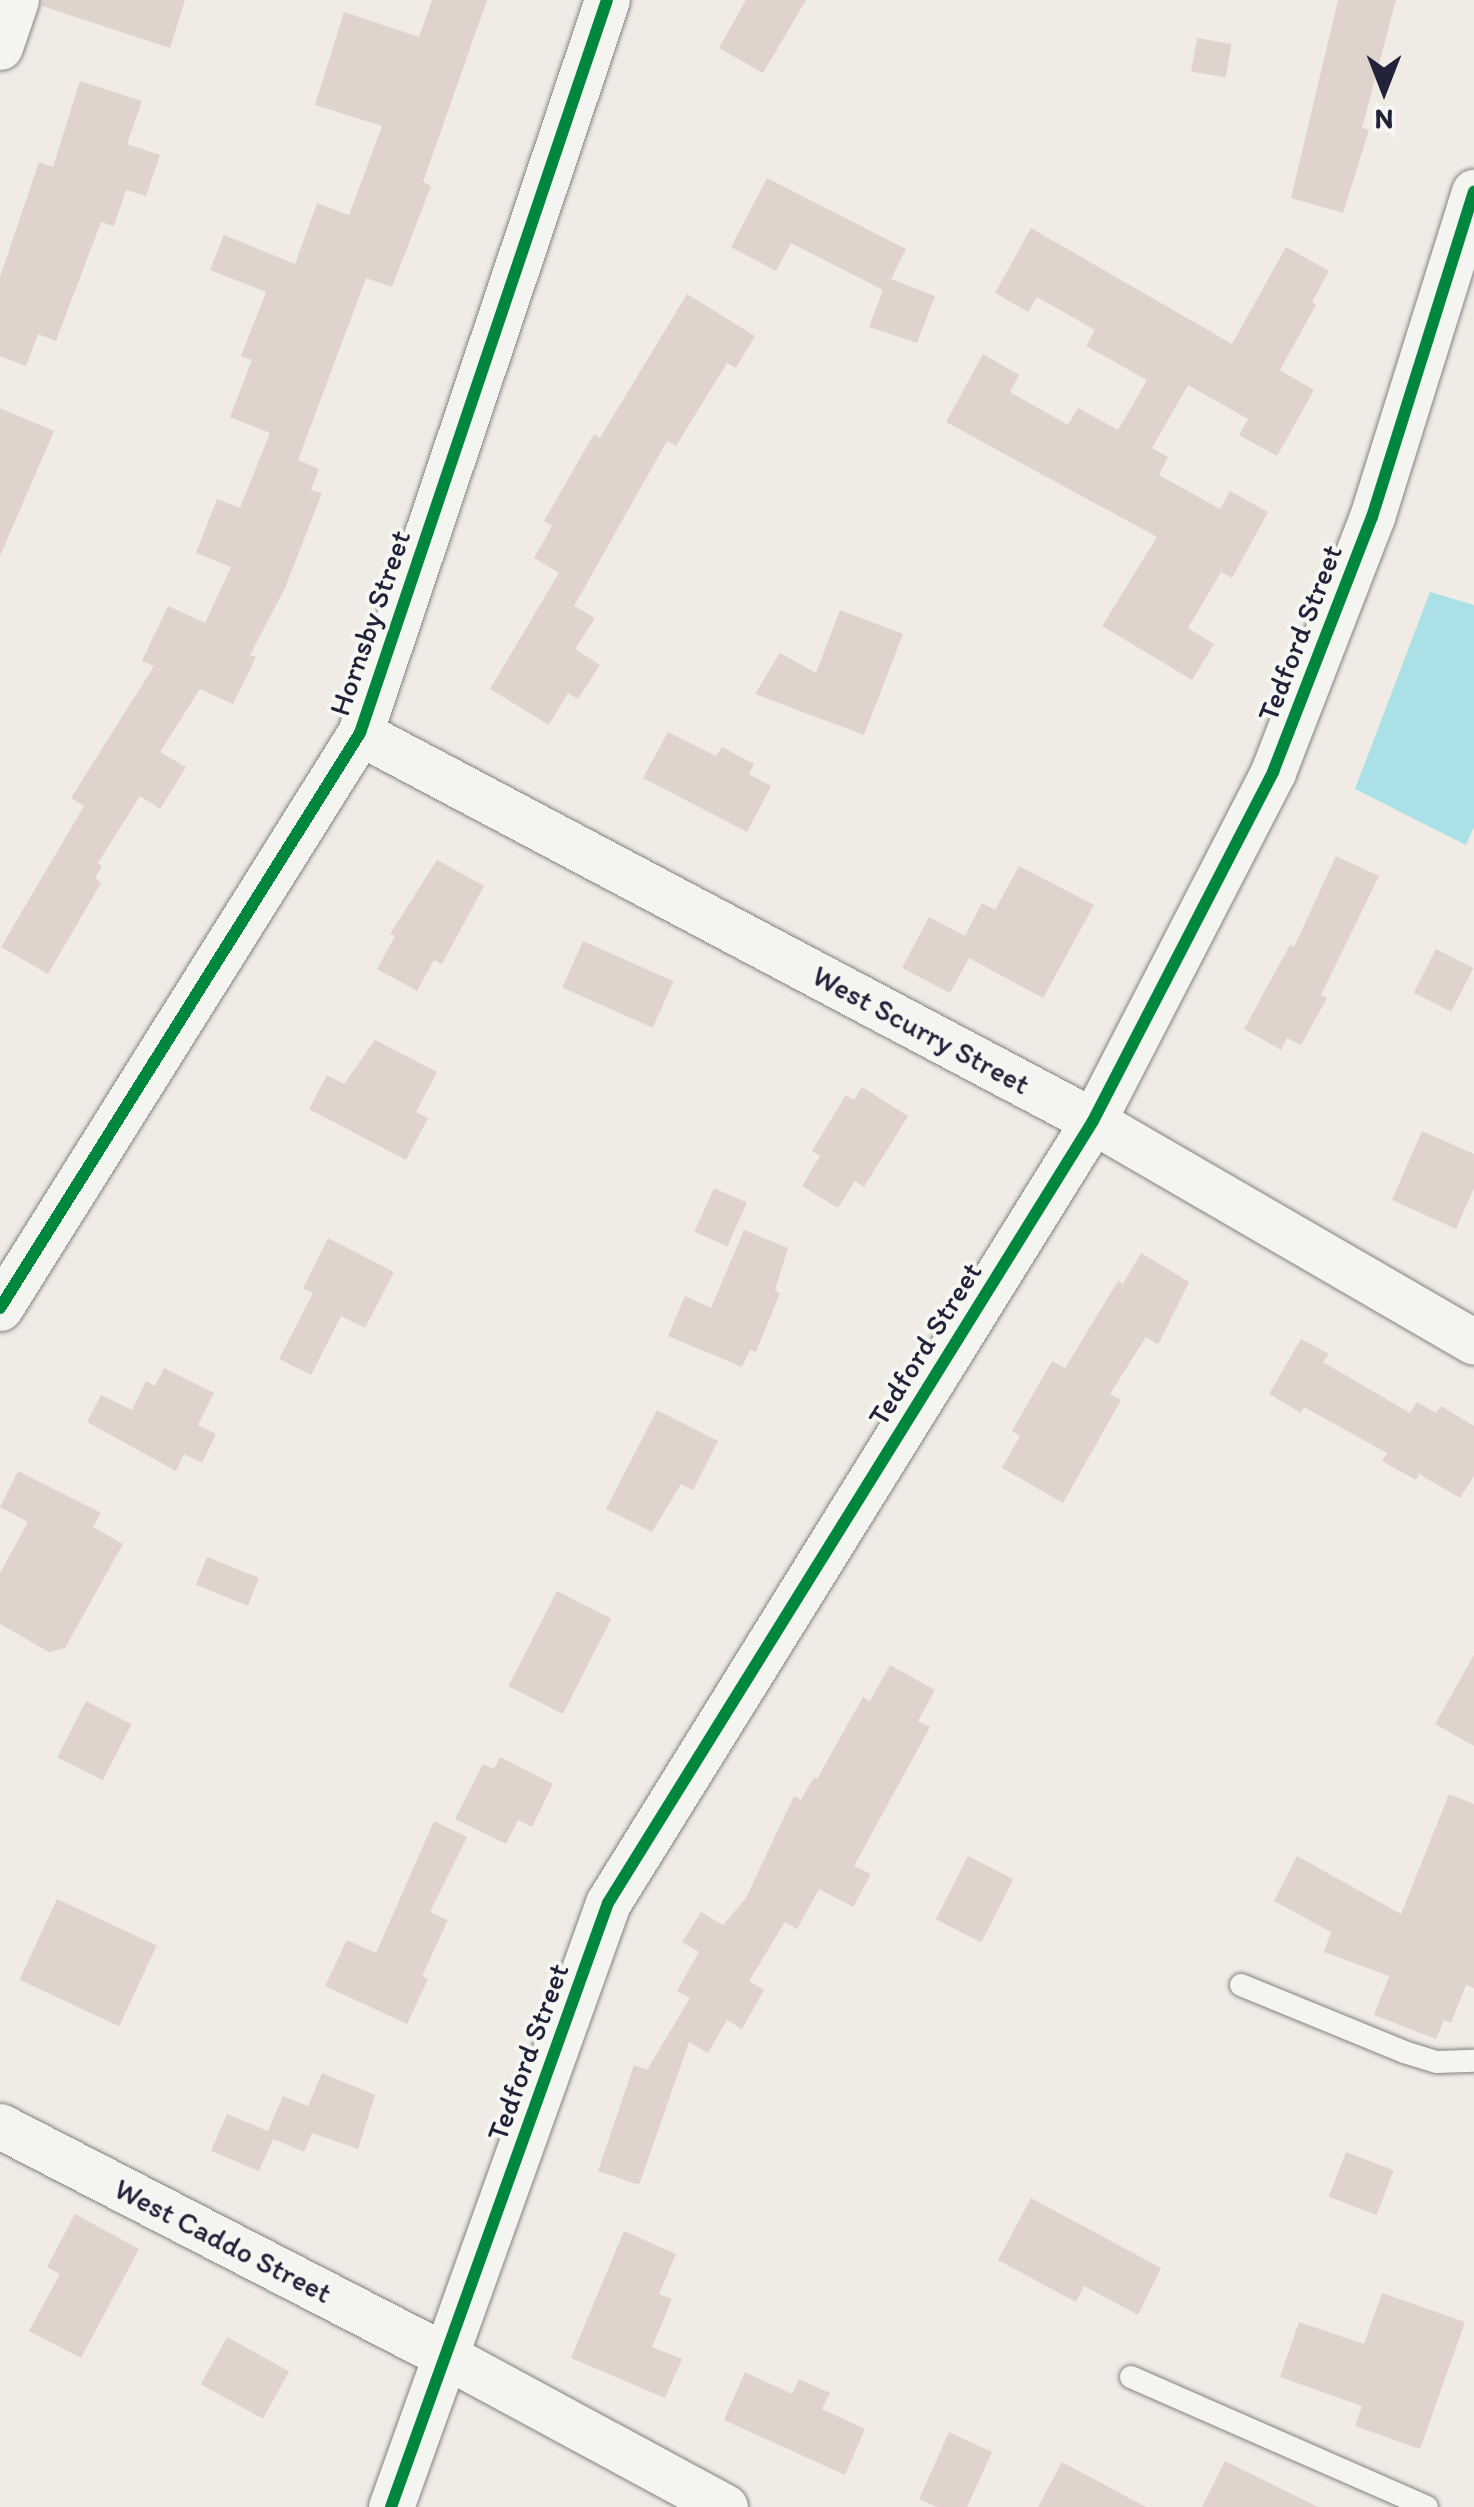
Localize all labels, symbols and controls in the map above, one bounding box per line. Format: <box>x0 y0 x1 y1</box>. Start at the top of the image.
north arrow <box>1334 40 1434 140</box>
text: N <box>1375 103 1393 137</box>
street label: Hornsby Street <box>322 526 418 720</box>
street label: Tedford Street <box>1250 540 1350 726</box>
street label: West Scurry Street <box>806 958 1036 1102</box>
street label: Tedford Street <box>861 1256 989 1432</box>
street label: Tedford Street <box>479 1959 577 2145</box>
street label: West Caddo Street <box>108 2171 338 2311</box>

